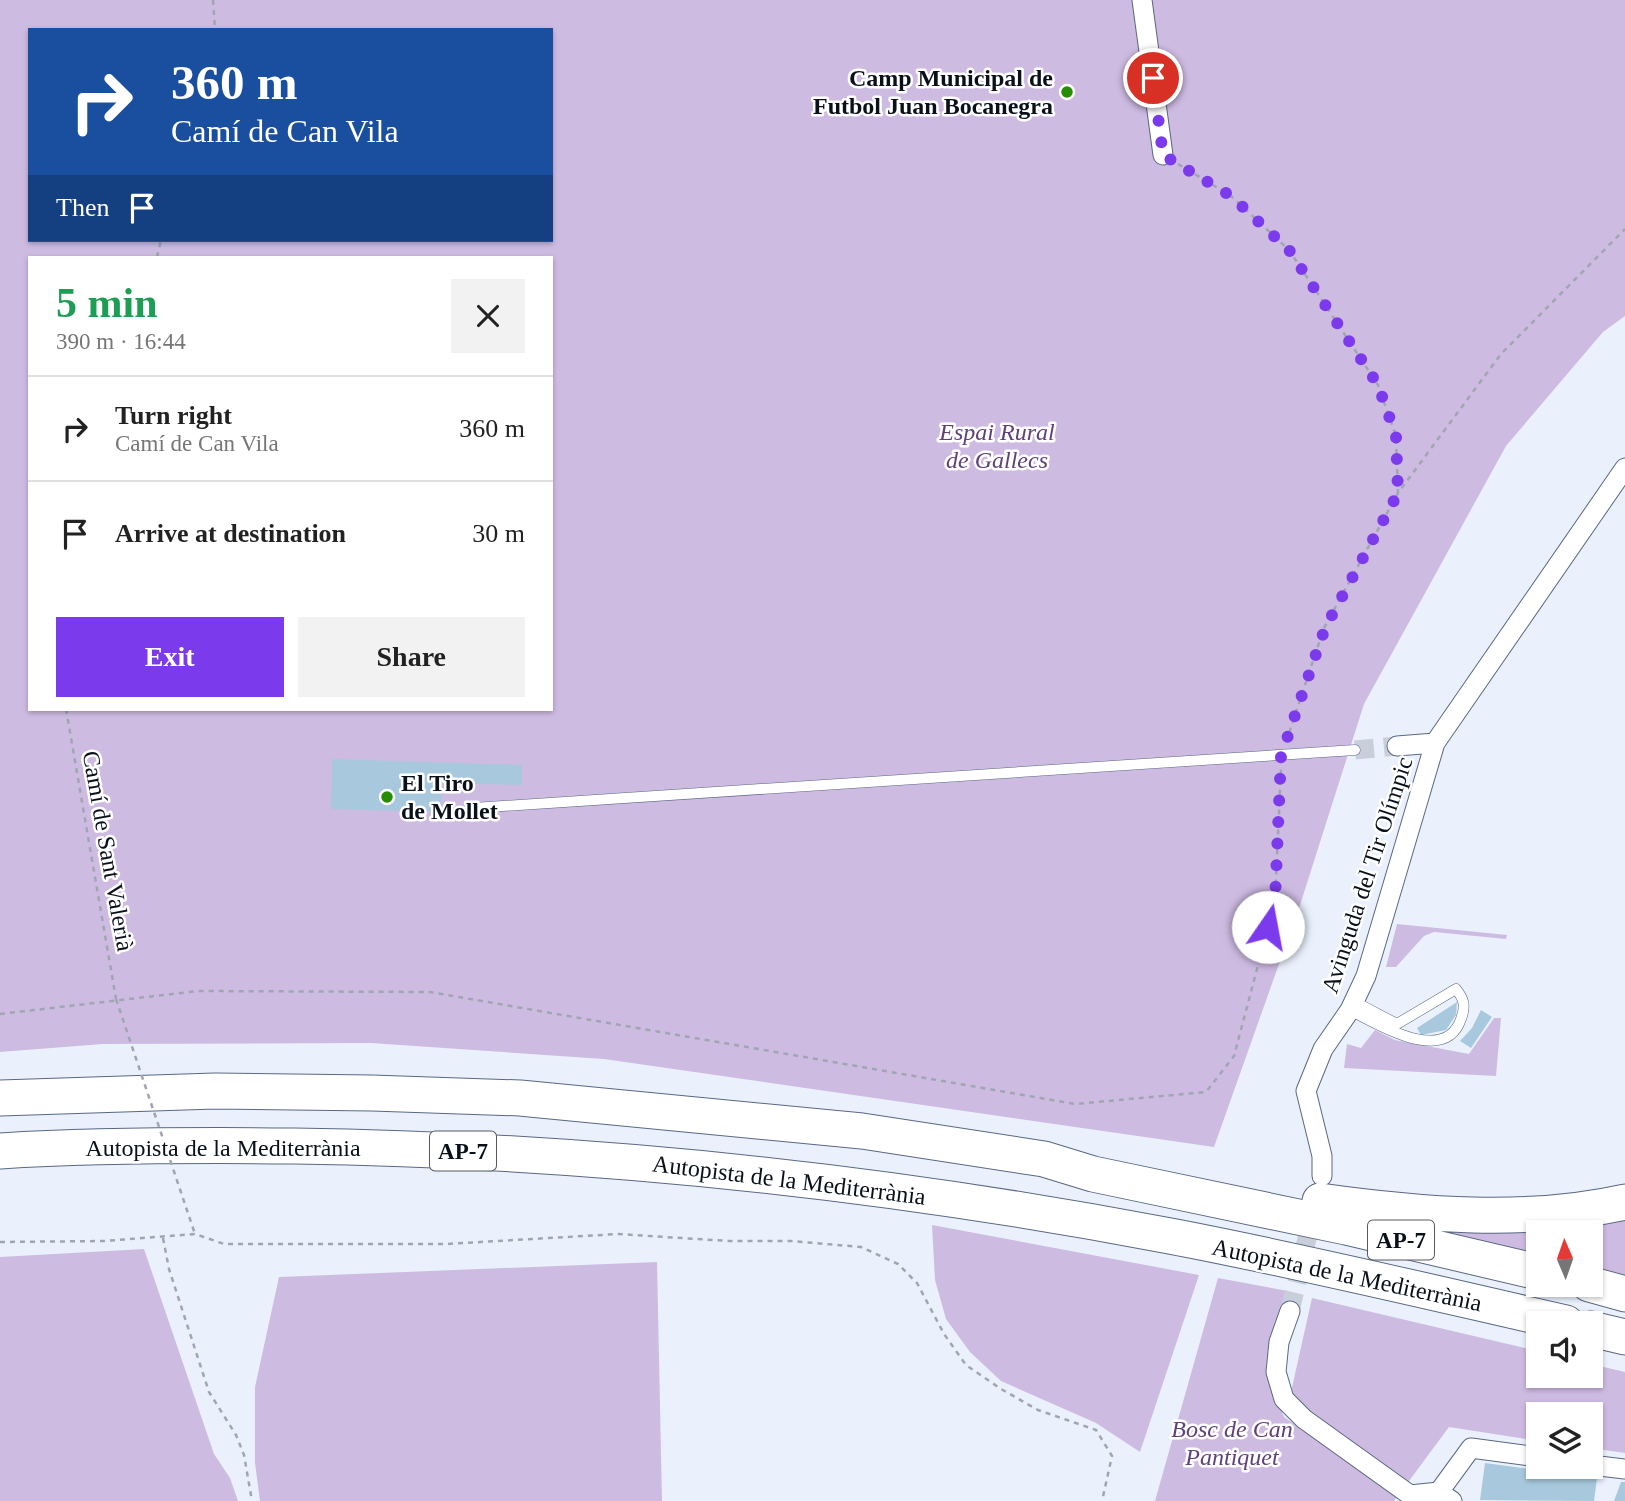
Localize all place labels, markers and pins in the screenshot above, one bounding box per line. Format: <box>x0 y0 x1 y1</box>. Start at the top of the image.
pin <box>1123 48 1183 108</box>
place label: Camp Municipal de Futbol Juan Bocanegra <box>813 65 1053 119</box>
marker: Camp Municipal de Futbol Juan Bocanegra <box>1059 84 1075 100</box>
place label: El Tiro de Mollet <box>401 770 498 824</box>
marker: El Tiro de Mollet <box>379 789 395 805</box>

